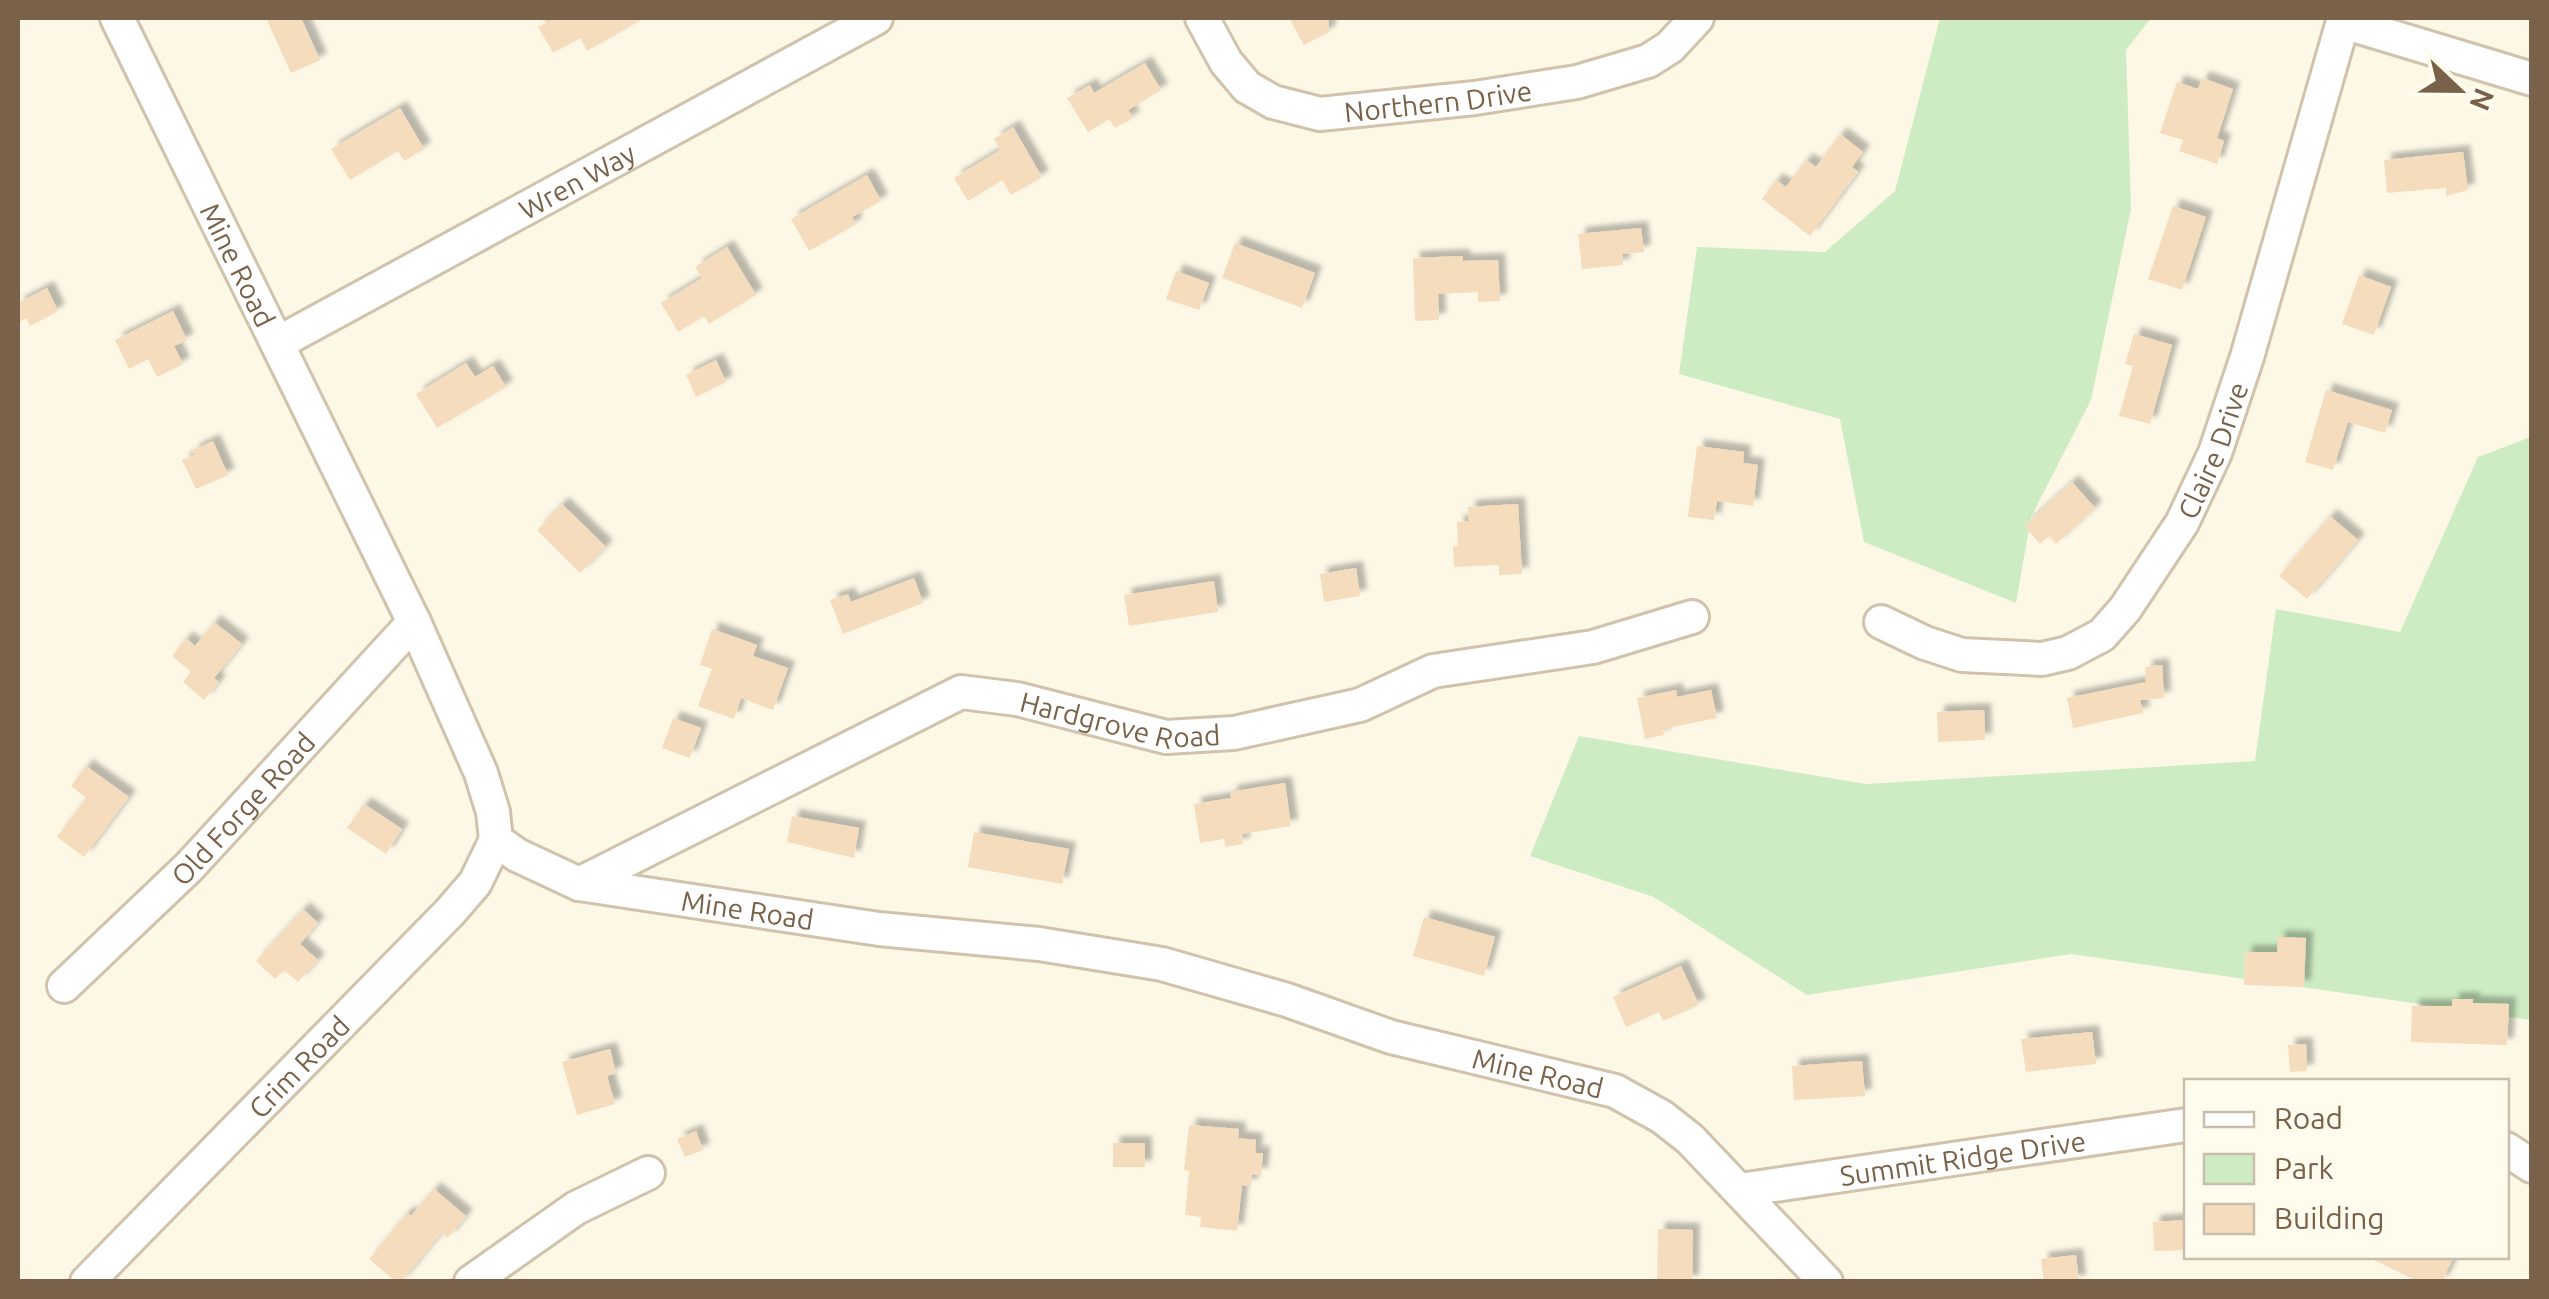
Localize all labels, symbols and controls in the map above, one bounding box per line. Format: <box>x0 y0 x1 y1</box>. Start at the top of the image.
north arrow <box>2409 40 2509 140</box>
street label: Northern Drive <box>1343 74 1534 127</box>
text: N <box>2464 84 2501 115</box>
street label: Wren Way <box>513 137 640 225</box>
street label: Mine Road <box>195 198 282 332</box>
street label: Claire Drive <box>2171 378 2253 523</box>
street label: Hardgrove Road <box>1017 685 1221 754</box>
street label: Old Forge Road <box>165 726 320 891</box>
street label: Mine Road <box>679 884 816 935</box>
street label: Crim Road <box>242 1009 355 1124</box>
street label: Mine Road <box>1470 1042 1607 1103</box>
legend <box>2184 1079 2509 1259</box>
text: Road <box>2274 1101 2343 1135</box>
street label: Summit Ridge Drive <box>1838 1124 2088 1191</box>
text: Park <box>2274 1151 2334 1185</box>
text: Building <box>2274 1201 2385 1235</box>

